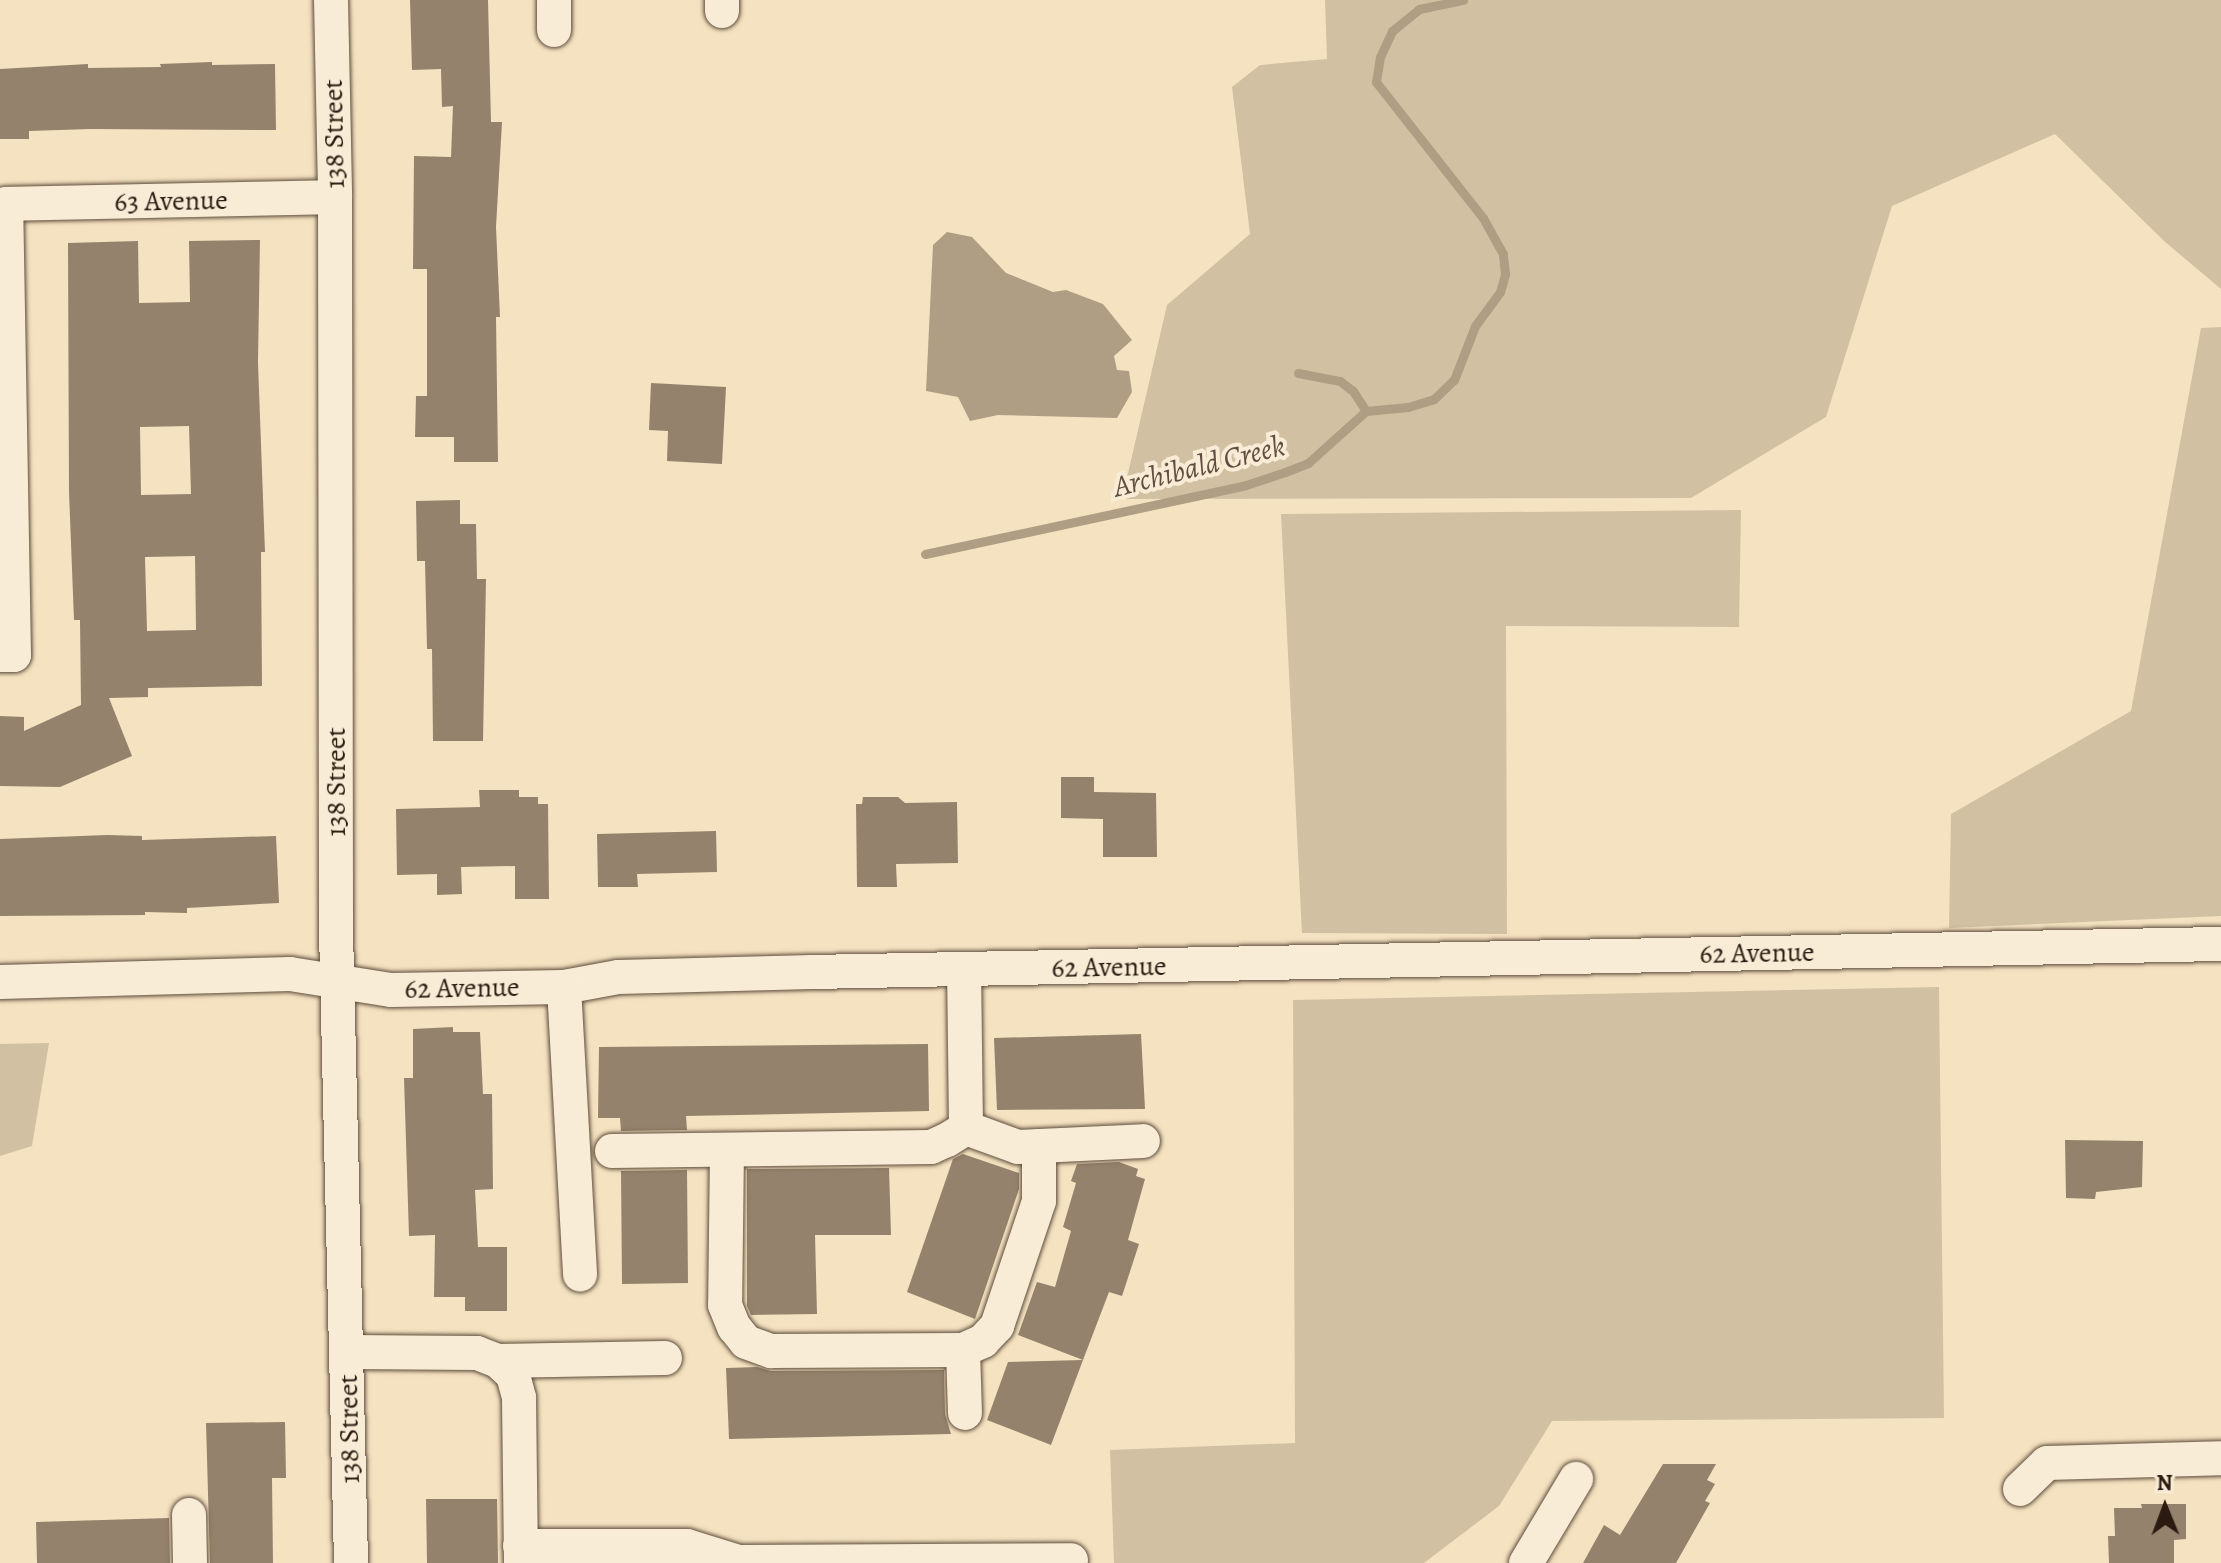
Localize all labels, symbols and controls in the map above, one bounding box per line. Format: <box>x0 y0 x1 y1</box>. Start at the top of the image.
street label: 138 Street <box>316 79 352 189</box>
street label: 63 Avenue <box>114 183 228 219</box>
water label: Archibald Creek <box>1110 427 1288 505</box>
street label: 138 Street <box>319 727 353 837</box>
street label: 62 Avenue <box>1699 935 1815 971</box>
street label: 62 Avenue <box>1051 949 1167 985</box>
street label: 62 Avenue <box>404 970 520 1006</box>
street label: 138 Street <box>331 1374 367 1484</box>
north arrow <box>2125 1467 2205 1547</box>
text: N <box>2156 1468 2173 1498</box>

